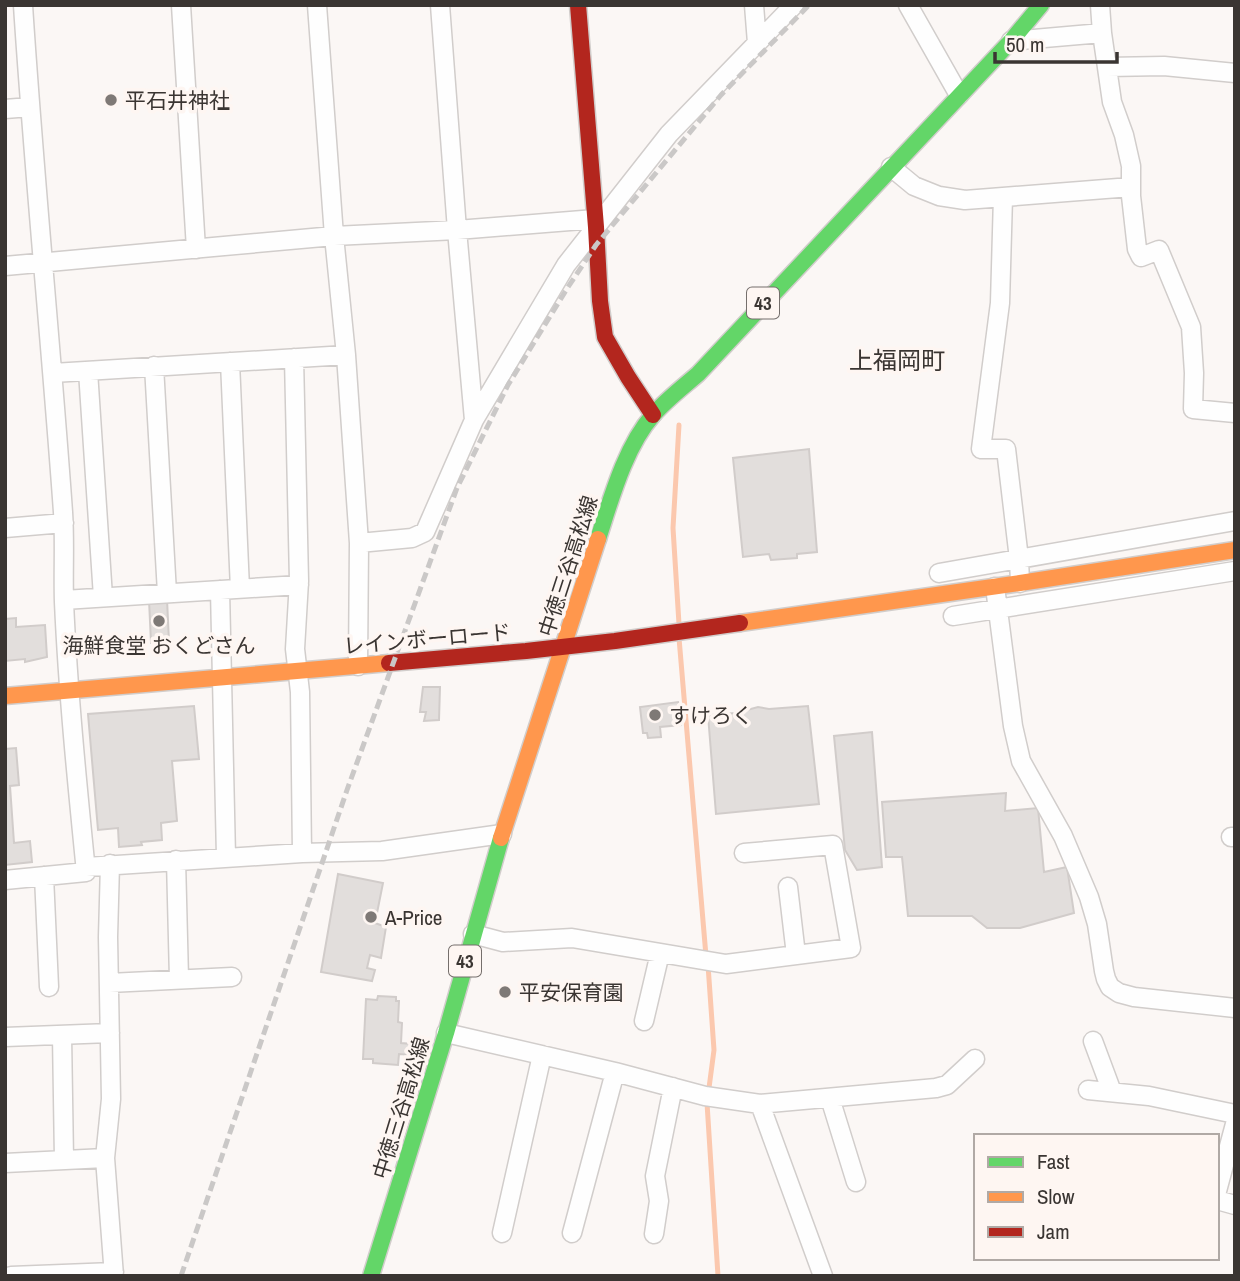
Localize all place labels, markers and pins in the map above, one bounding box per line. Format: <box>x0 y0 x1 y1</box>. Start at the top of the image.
place label: 平石井神社 <box>125 86 230 115</box>
marker: 平石井神社 <box>103 92 119 108</box>
marker: 海鮮食堂 おくどさん <box>151 613 167 629</box>
place label: 海鮮食堂 おくどさん <box>62 631 256 660</box>
place label: すけろく <box>669 701 753 730</box>
marker: すけろく <box>647 707 663 723</box>
place label: A-Price <box>384 903 442 932</box>
marker: A-Price <box>363 909 379 925</box>
place label: 平安保育園 <box>519 978 624 1007</box>
marker: 平安保育園 <box>497 984 513 1000</box>

